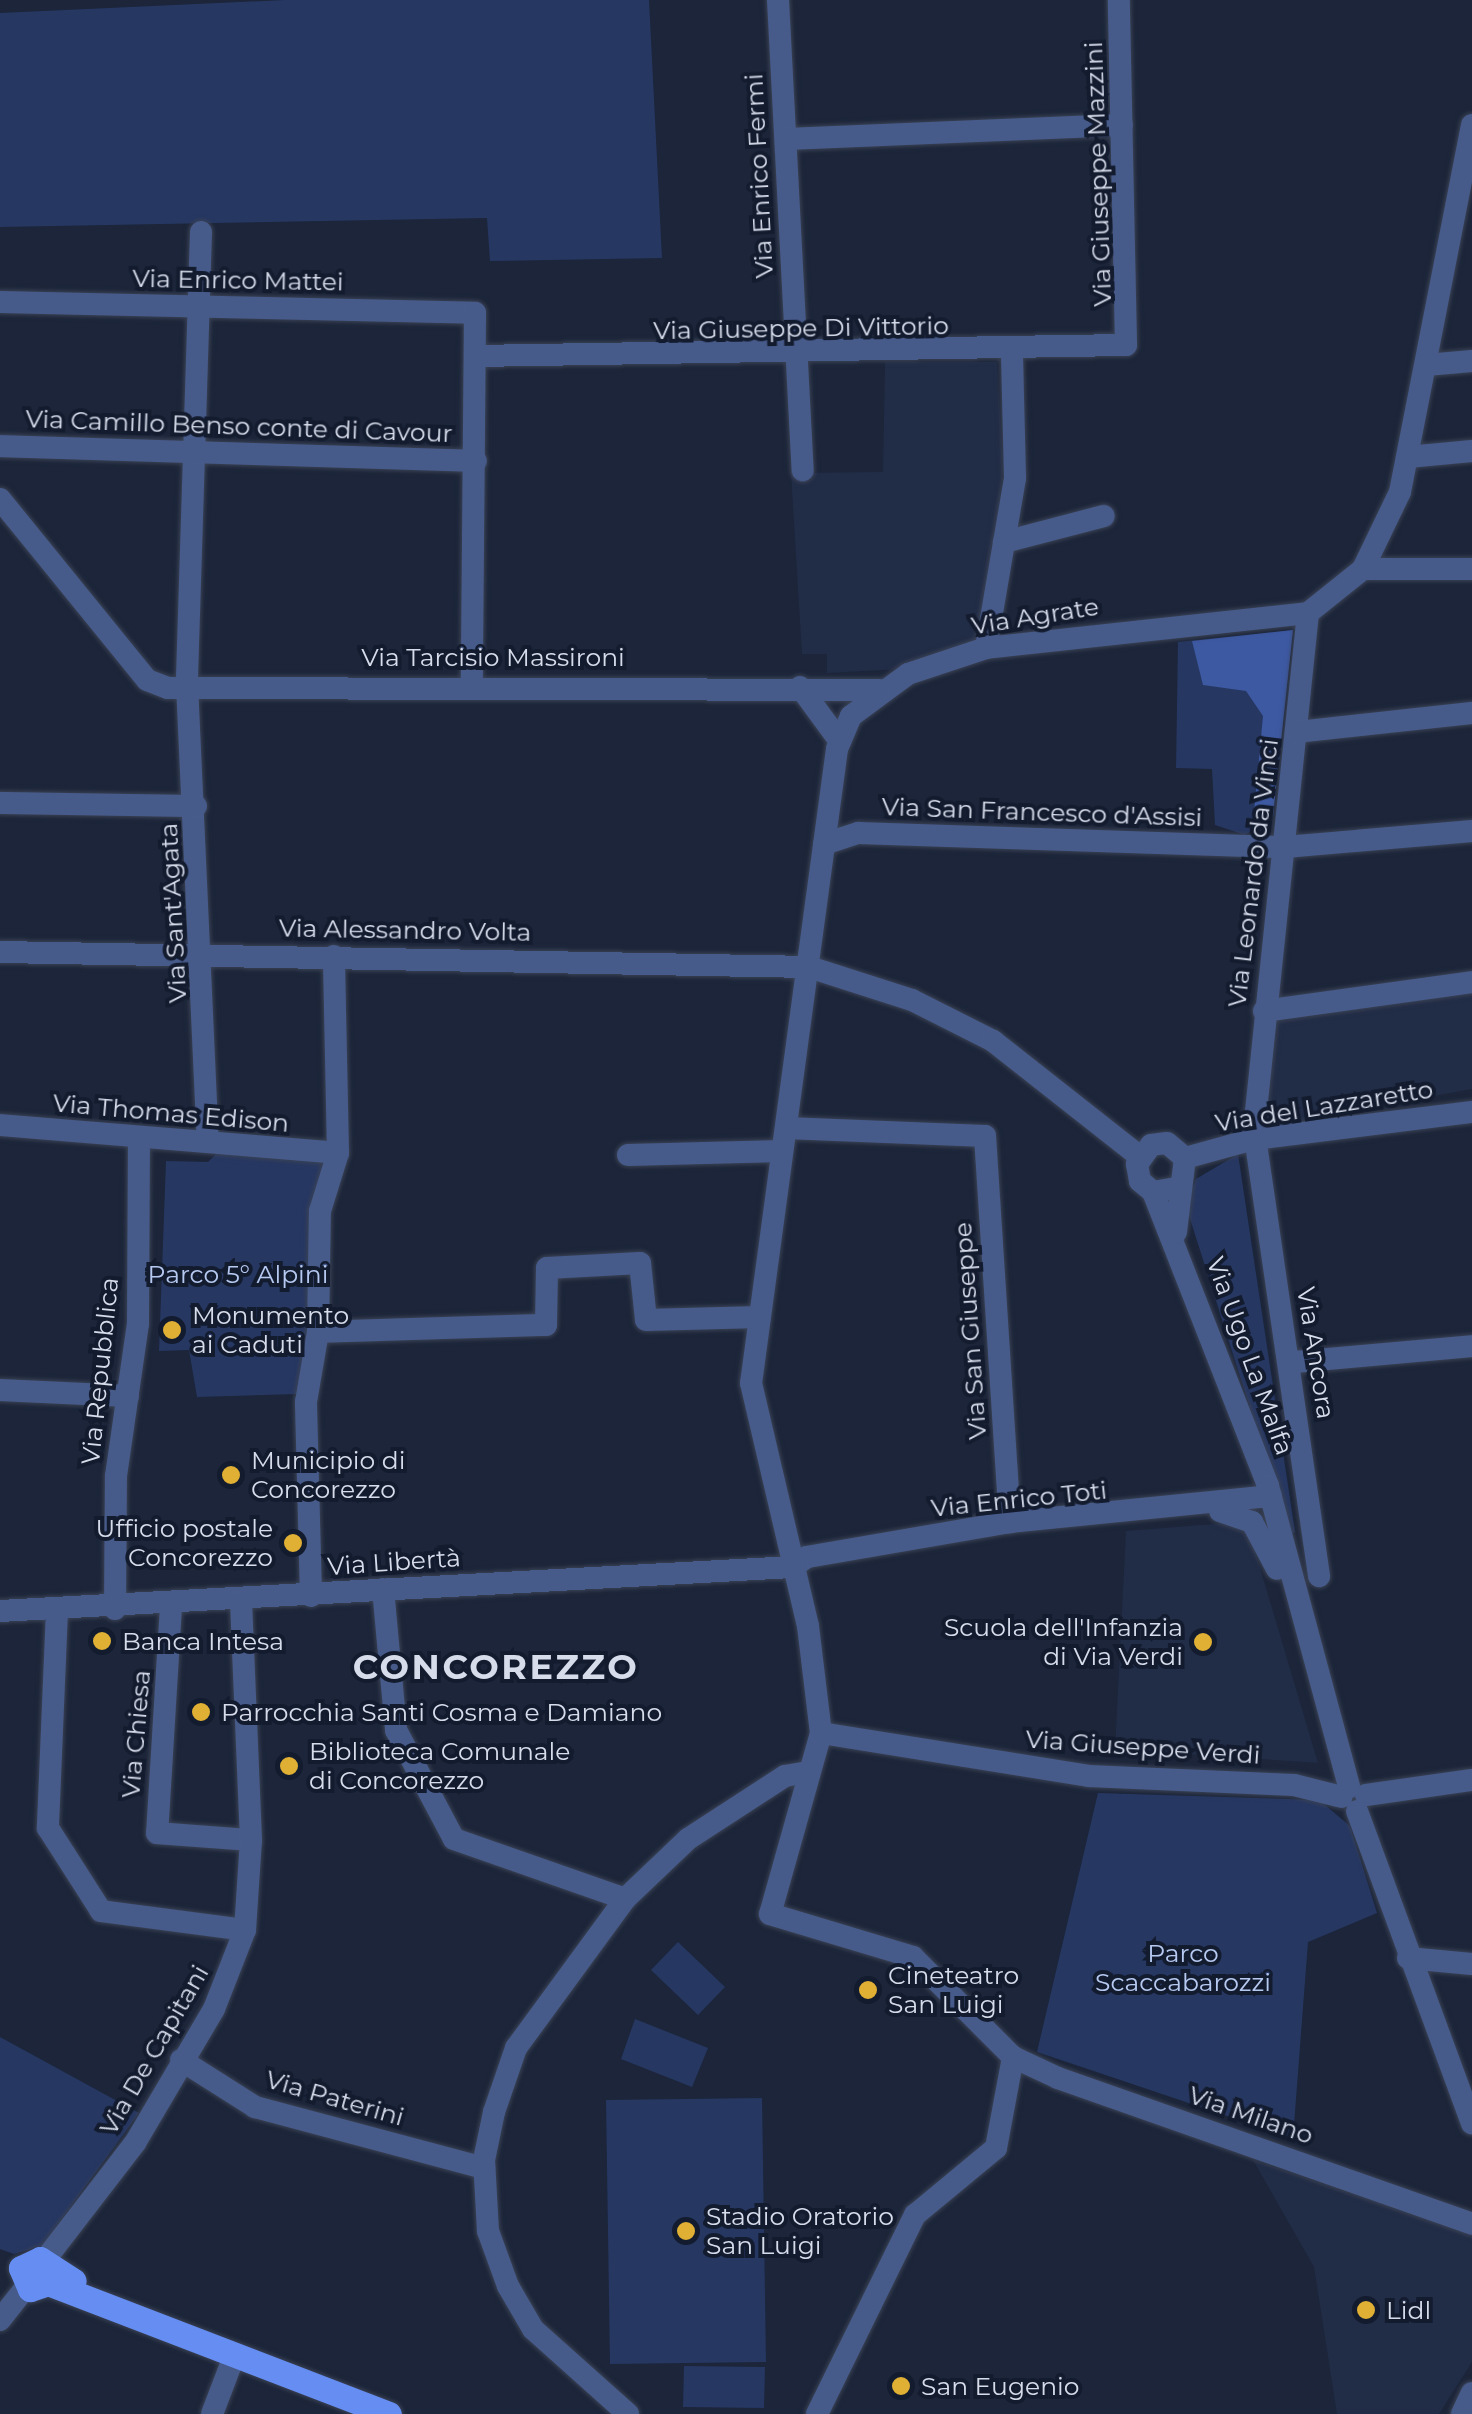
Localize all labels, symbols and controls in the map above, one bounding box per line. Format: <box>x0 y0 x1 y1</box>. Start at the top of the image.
street label: Via Giuseppe Mazzini <box>1078 41 1118 307</box>
street label: Via Enrico Fermi <box>739 73 779 279</box>
street label: Via Enrico Mattei <box>132 263 344 297</box>
street label: Via Giuseppe Di Vittorio <box>653 310 949 346</box>
street label: Via Camillo Benso conte di Cavour <box>25 404 453 448</box>
street label: Via Agrate <box>969 591 1101 641</box>
street label: Via Tarcisio Massironi <box>361 642 625 672</box>
street label: Via Leonardo da Vinci <box>1222 737 1284 1009</box>
street label: Via San Francesco d'Assisi <box>881 791 1203 833</box>
street label: Via Sant'Agata <box>153 822 193 1004</box>
street label: Via Alessandro Volta <box>279 913 531 947</box>
street label: Via del Lazzaretto <box>1213 1074 1435 1138</box>
street label: Via Thomas Edison <box>52 1088 290 1138</box>
street label: Via San Giuseppe <box>947 1221 993 1441</box>
street label: Via Ugo La Malfa <box>1200 1253 1300 1459</box>
park label: Parco 5° Alpini <box>148 1259 328 1289</box>
street label: Via Repubblica <box>75 1276 125 1466</box>
street label: Via Ancora <box>1291 1285 1341 1421</box>
place label: Monumento ai Caduti <box>192 1301 349 1360</box>
marker: Monumento ai Caduti <box>161 1319 183 1341</box>
place label: Municipio di Concorezzo <box>251 1446 405 1505</box>
marker: Municipio di Concorezzo <box>220 1464 242 1486</box>
street label: Via Enrico Toti <box>930 1475 1108 1523</box>
place label: Ufficio postale Concorezzo <box>96 1514 273 1573</box>
marker: Ufficio postale Concorezzo <box>282 1532 304 1554</box>
street label: Via Libertà <box>326 1542 462 1582</box>
place label: Scuola dell'Infanzia di Via Verdi <box>944 1613 1183 1672</box>
place label: Banca Intesa <box>122 1626 284 1656</box>
marker: Banca Intesa <box>91 1630 113 1652</box>
marker: Scuola dell'Infanzia di Via Verdi <box>1192 1631 1214 1653</box>
district label: CONCOREZZO <box>353 1646 639 1688</box>
street label: Via Chiesa <box>115 1669 157 1799</box>
place label: Parrocchia Santi Cosma e Damiano <box>221 1697 662 1727</box>
marker: Parrocchia Santi Cosma e Damiano <box>190 1701 212 1723</box>
street label: Via Giuseppe Verdi <box>1025 1724 1261 1770</box>
place label: Biblioteca Comunale di Concorezzo <box>309 1737 570 1796</box>
marker: Biblioteca Comunale di Concorezzo <box>278 1755 300 1777</box>
park label: Parco Scaccabarozzi <box>1095 1939 1271 1998</box>
street label: Via De Capitani <box>93 1960 215 2140</box>
place label: Cineteatro San Luigi <box>888 1961 1019 2020</box>
marker: Cineteatro San Luigi <box>857 1979 879 2001</box>
street label: Via Paterini <box>262 2064 408 2132</box>
street label: Via Milano <box>1185 2080 1317 2150</box>
place label: Stadio Oratorio San Luigi <box>706 2202 894 2261</box>
marker: Stadio Oratorio San Luigi <box>675 2220 697 2242</box>
place label: Lidl <box>1386 2295 1431 2325</box>
marker: Lidl <box>1355 2299 1377 2321</box>
place label: San Eugenio <box>921 2371 1079 2401</box>
marker: San Eugenio <box>890 2375 912 2397</box>

